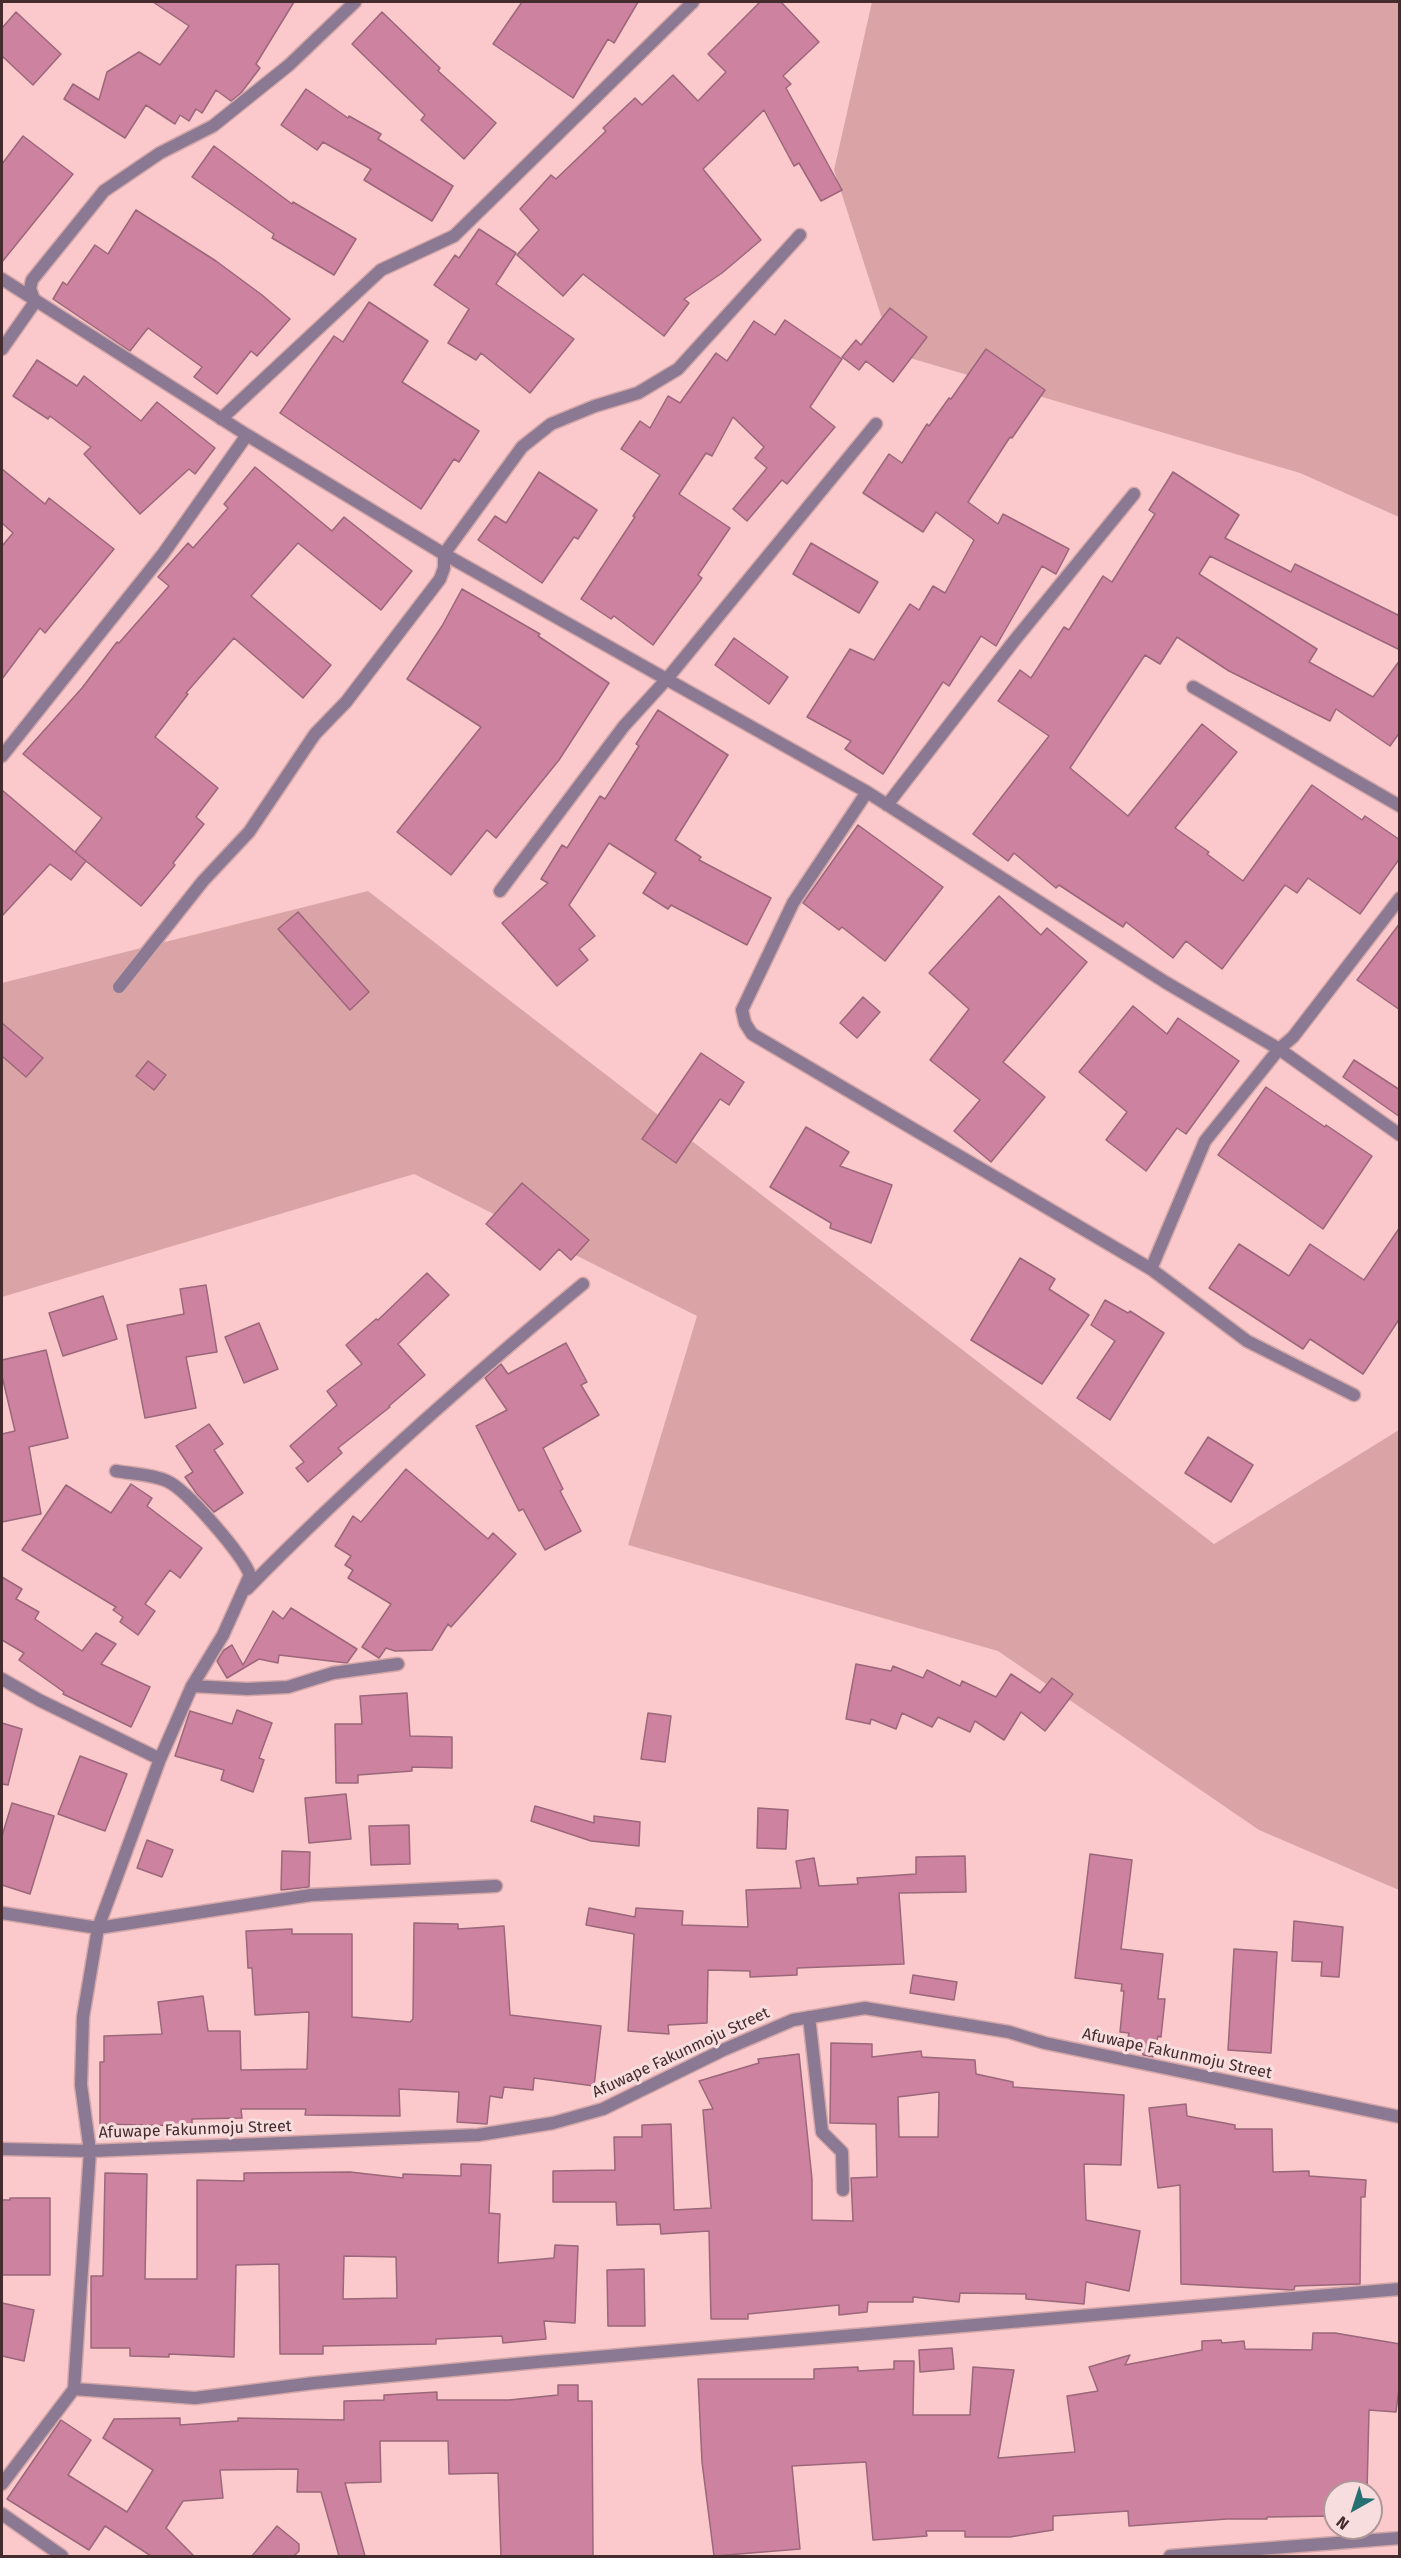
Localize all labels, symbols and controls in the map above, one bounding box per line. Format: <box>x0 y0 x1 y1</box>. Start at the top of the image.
street label: Afuwape Fakunmoju Street <box>589 2003 773 2103</box>
street label: Afuwape Fakunmoju Street <box>1081 2025 1273 2083</box>
street label: Afuwape Fakunmoju Street <box>98 2117 292 2143</box>
north arrow <box>1323 2480 1383 2540</box>
text: N <box>1333 2512 1353 2534</box>

